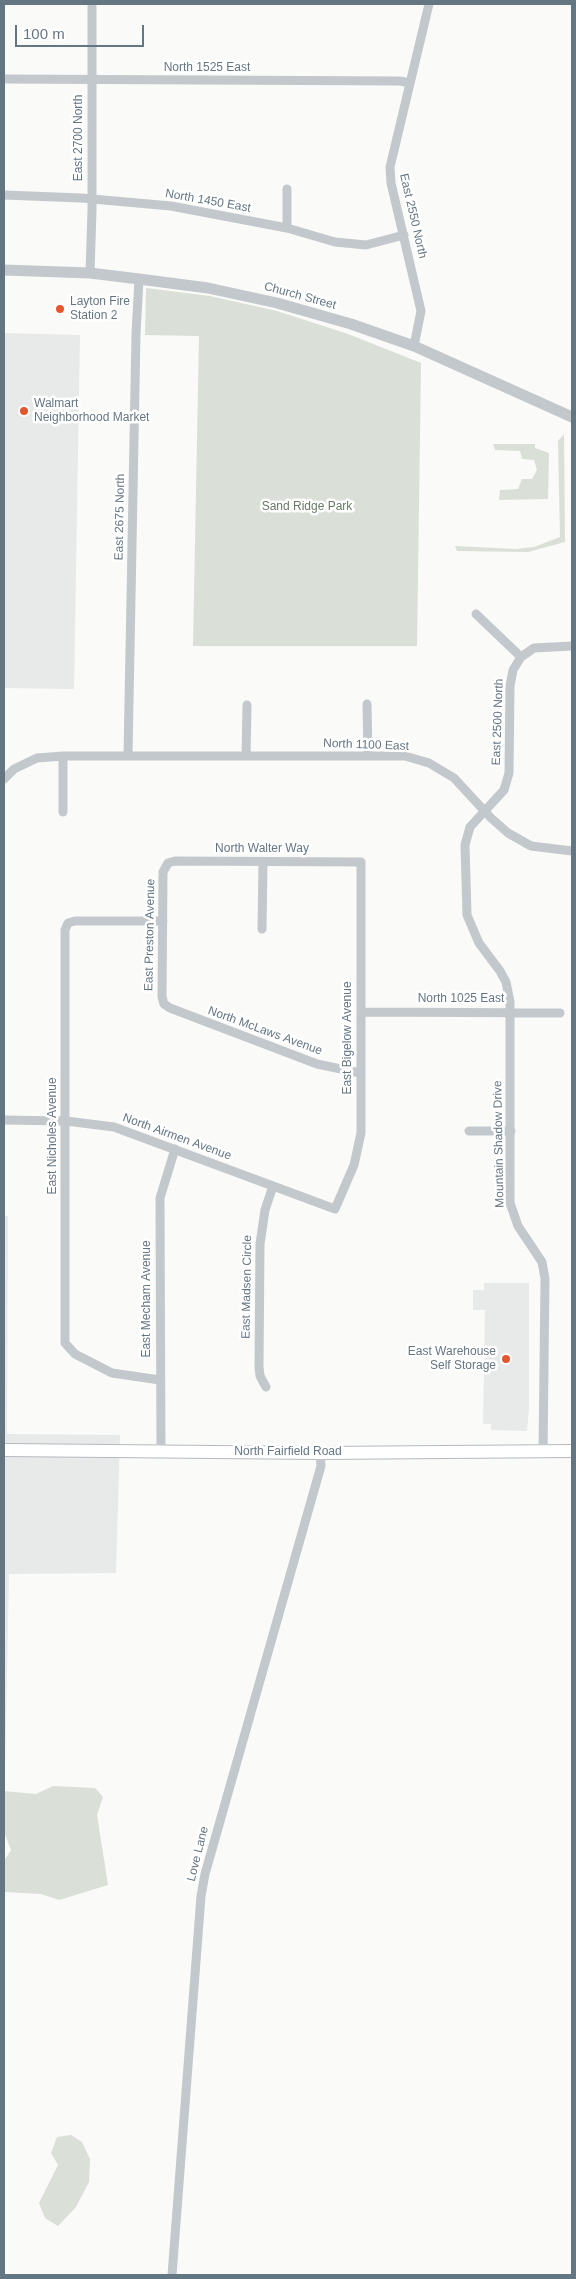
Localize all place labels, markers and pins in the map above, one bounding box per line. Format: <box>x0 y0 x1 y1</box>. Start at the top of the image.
place label: Layton Fire Station 2 <box>70 295 130 323</box>
marker: Layton Fire Station 2 <box>54 303 66 315</box>
place label: Walmart Neighborhood Market <box>34 397 149 425</box>
marker: Walmart Neighborhood Market <box>18 405 30 417</box>
place label: East Warehouse Self Storage <box>408 1345 496 1373</box>
marker: East Warehouse Self Storage <box>500 1353 512 1365</box>

